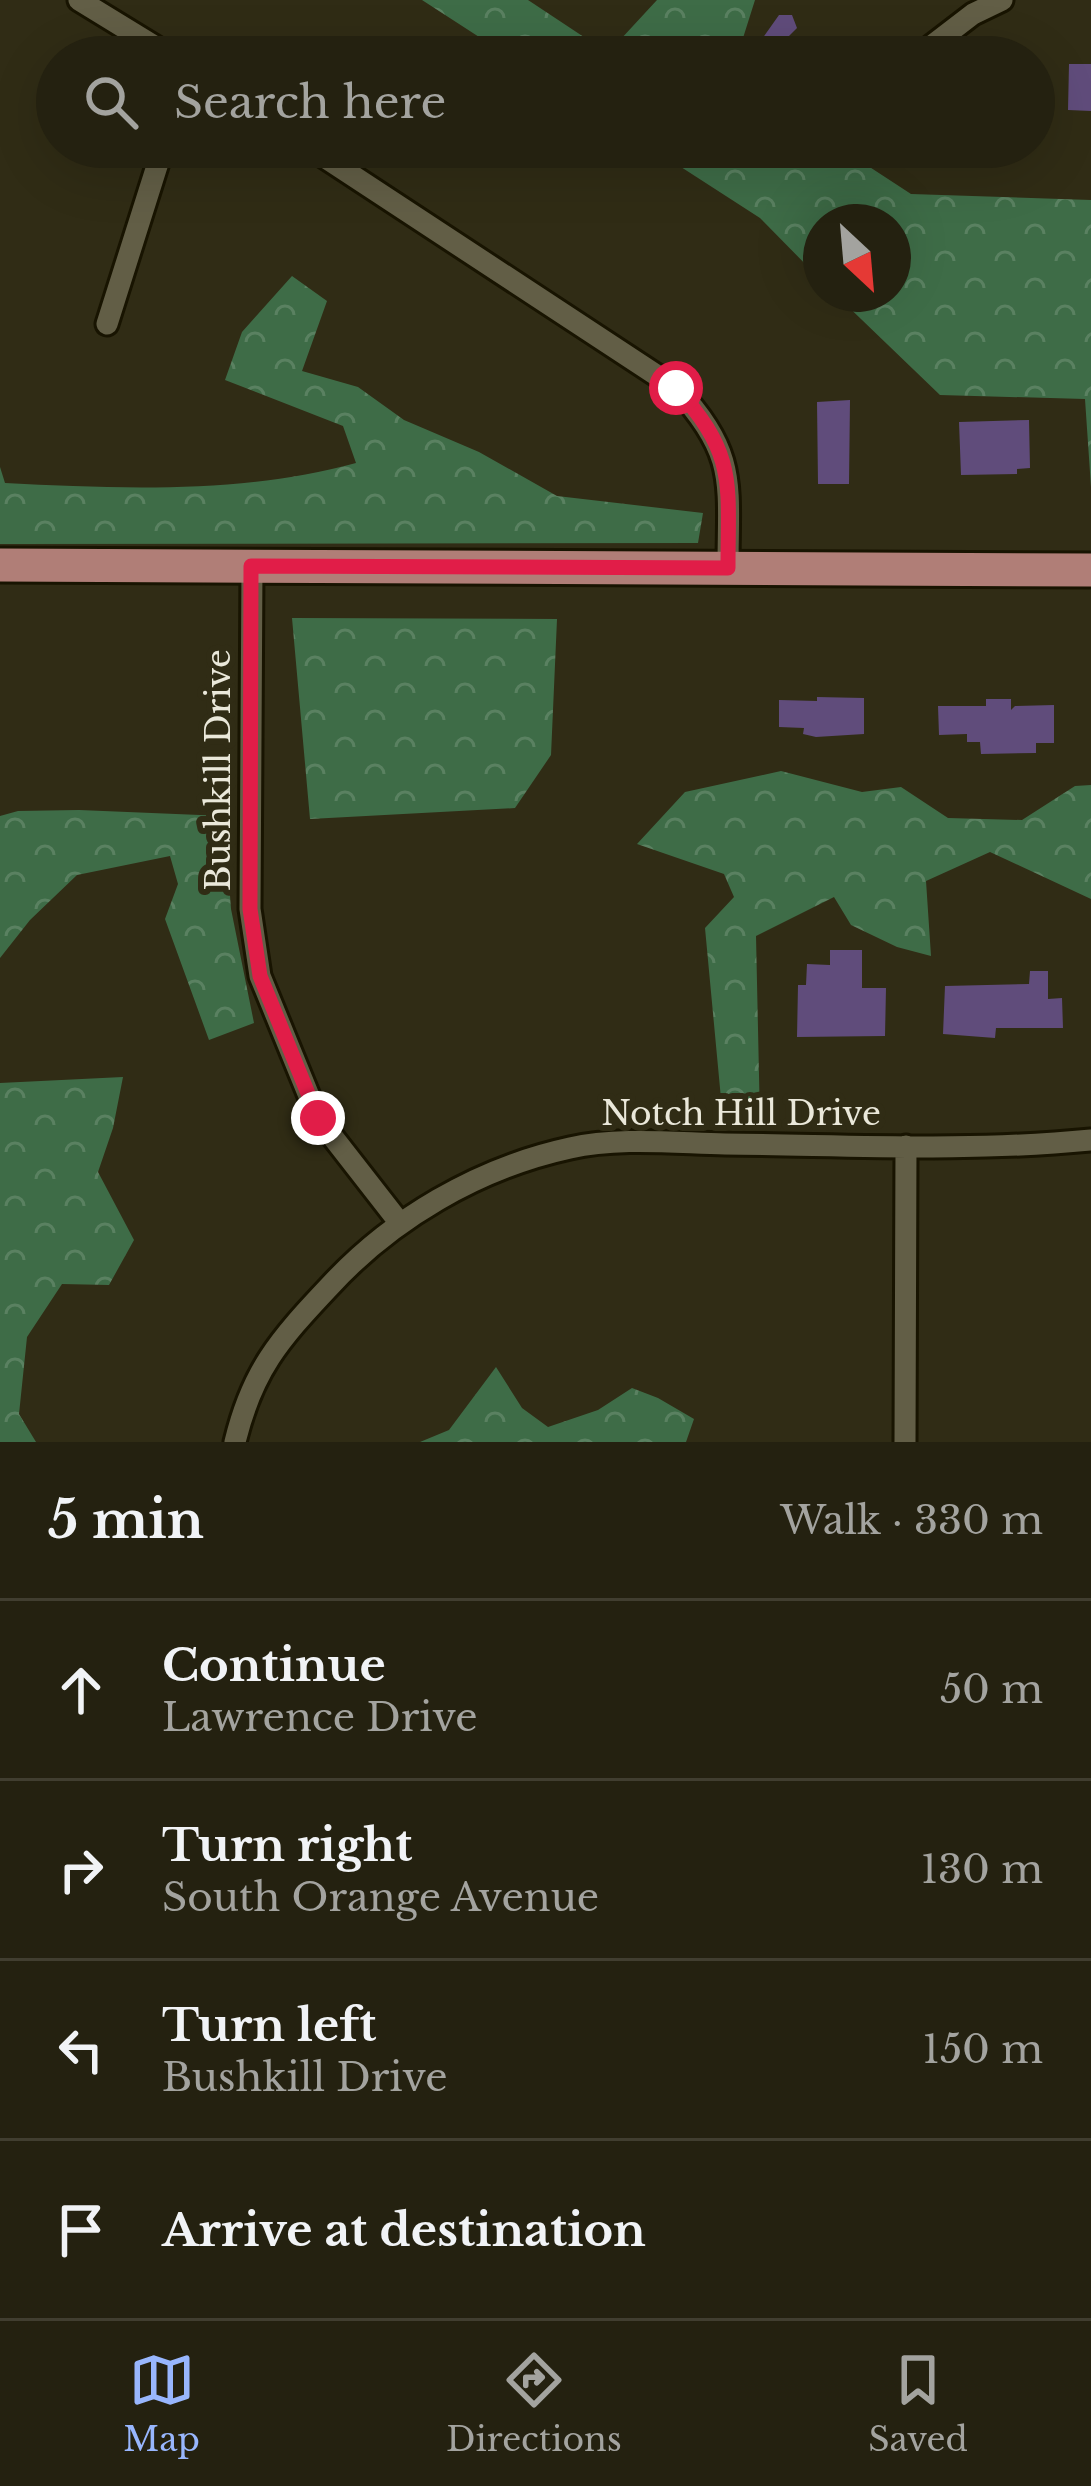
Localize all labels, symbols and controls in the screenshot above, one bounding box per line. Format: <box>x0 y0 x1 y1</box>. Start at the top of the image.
search box <box>36 36 1055 168</box>
icon: search <box>78 69 144 135</box>
text: Search here <box>174 74 446 130</box>
north arrow <box>803 204 911 312</box>
route start <box>649 361 703 415</box>
street label: Bushkill Drive <box>198 649 239 891</box>
route end <box>291 1091 345 1145</box>
street label: Notch Hill Drive <box>601 1093 881 1134</box>
text: 5 min <box>48 1489 204 1552</box>
text: Walk · 330 m <box>780 1496 1043 1545</box>
text: Continue <box>162 1637 386 1693</box>
icon: ahead <box>48 1657 114 1723</box>
text: 50 m <box>940 1665 1043 1714</box>
text: Lawrence Drive <box>162 1693 478 1742</box>
text: Turn right <box>162 1817 412 1873</box>
icon: right <box>48 1837 114 1903</box>
text: 130 m <box>921 1845 1043 1894</box>
text: South Orange Avenue <box>162 1873 599 1922</box>
text: Turn left <box>162 1997 376 2053</box>
icon: left <box>48 2017 114 2083</box>
text: 150 m <box>923 2025 1043 2074</box>
text: Bushkill Drive <box>162 2053 448 2102</box>
icon: arrive <box>48 2197 114 2263</box>
text: Arrive at destination <box>162 2202 646 2258</box>
tab: Map <box>123 2347 200 2460</box>
tab: Directions <box>446 2347 622 2460</box>
tab: Saved <box>868 2347 968 2460</box>

